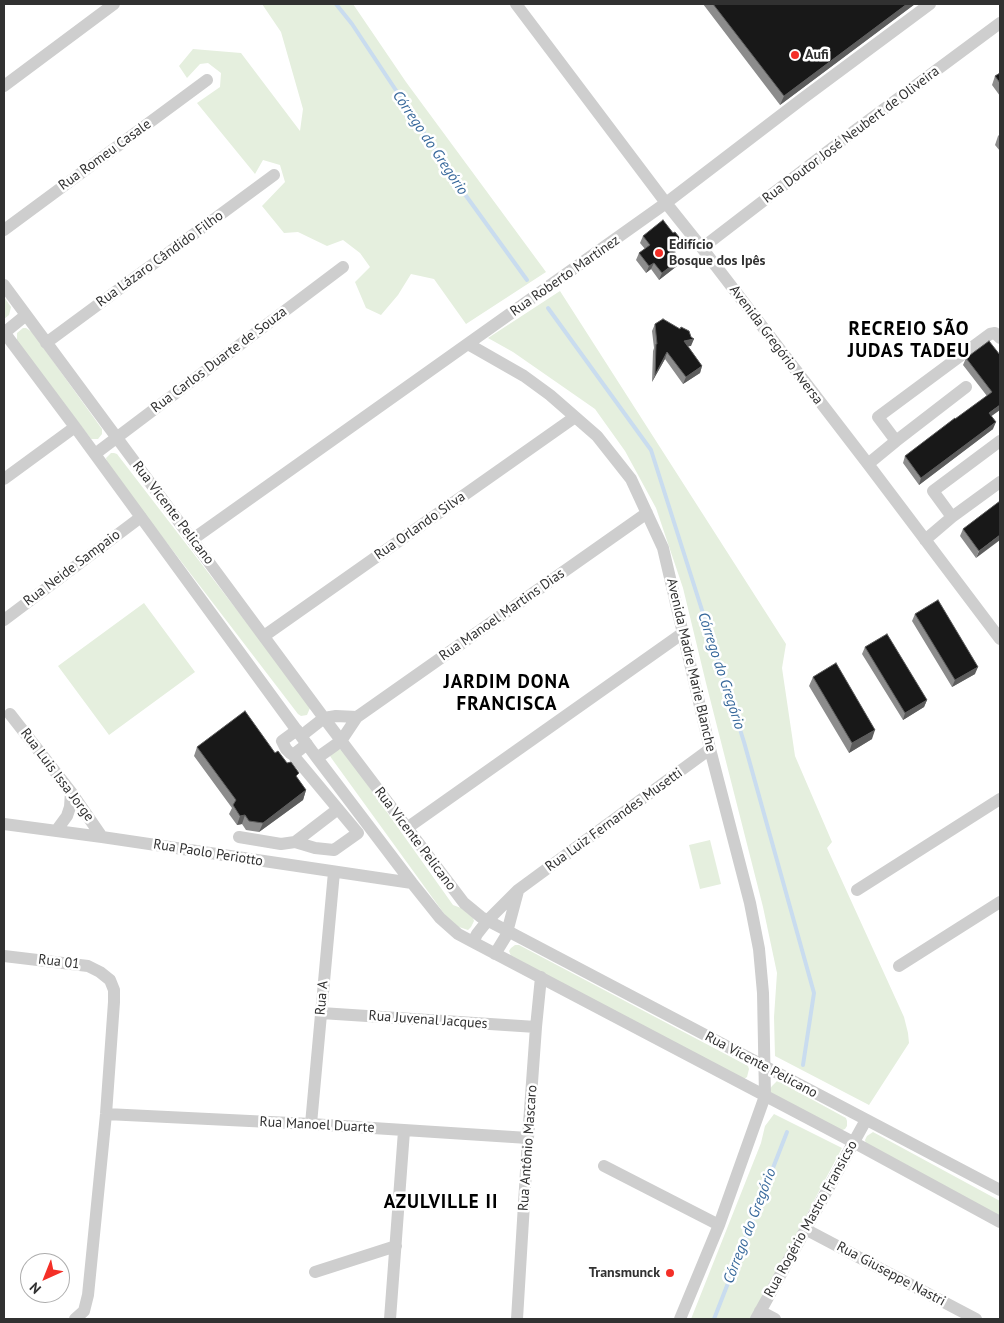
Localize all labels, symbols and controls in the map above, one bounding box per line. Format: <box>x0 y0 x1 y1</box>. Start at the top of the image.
place label: Aufi <box>805 47 829 63</box>
marker: Aufi <box>789 49 801 61</box>
street label: Rua Doutor José Neubert de Oliveira <box>759 63 943 207</box>
water label: Córrego do Gregório <box>388 87 472 199</box>
street label: Rua Romeu Casale <box>56 116 154 194</box>
street label: Rua Lázaro Cândido Filho <box>93 207 227 311</box>
street label: Rua Roberto Martinez <box>507 232 623 320</box>
place label: Edifício Bosque dos Ipês <box>669 237 765 270</box>
marker: Edifício Bosque dos Ipês <box>653 247 665 259</box>
street label: Avenida Gregório Aversa <box>726 282 826 408</box>
street label: Rua Carlos Duarte de Souza <box>148 304 290 416</box>
district label: RECREIO SÃO JUDAS TADEU <box>846 319 972 363</box>
street label: Rua Vicente Pelicano <box>129 458 217 568</box>
street label: Rua Orlando Silva <box>371 488 469 564</box>
street label: Rua Neide Sampaio <box>20 526 124 610</box>
street label: Rua Manoel Martins Dias <box>436 565 568 665</box>
street label: Avenida Madre Marie Blanche <box>663 577 719 753</box>
water label: Córrego do Gregório <box>694 610 748 732</box>
district label: JARDIM DONA FRANCISCA <box>442 672 572 716</box>
street label: Rua Luis Issa Jorge <box>17 725 97 825</box>
street label: Rua Luiz Fernandes Musetti <box>542 765 686 875</box>
street label: Rua Vicente Pelicano <box>371 784 459 894</box>
street label: Rua Paolo Periotto <box>152 836 264 870</box>
street label: Rua 01 <box>37 951 81 973</box>
street label: Rua A <box>312 980 332 1016</box>
street label: Rua Juvenal Jacques <box>368 1007 488 1033</box>
street label: Rua Vicente Pelicano <box>702 1028 820 1102</box>
street label: Rua Antônio Mascaro <box>515 1084 541 1212</box>
street label: Rua Manoel Duarte <box>259 1114 375 1136</box>
street label: Rua Rogério Mastro Fransicso <box>761 1138 861 1300</box>
water label: Córrego do Gregório <box>720 1166 780 1286</box>
district label: AZULVILLE II <box>382 1192 500 1214</box>
street label: Rua Giuseppe Nastri <box>834 1238 948 1310</box>
north arrow <box>20 1253 70 1303</box>
place label: Transmunck <box>589 1265 660 1281</box>
marker: Transmunck <box>664 1267 676 1279</box>
text: N <box>26 1278 45 1298</box>

